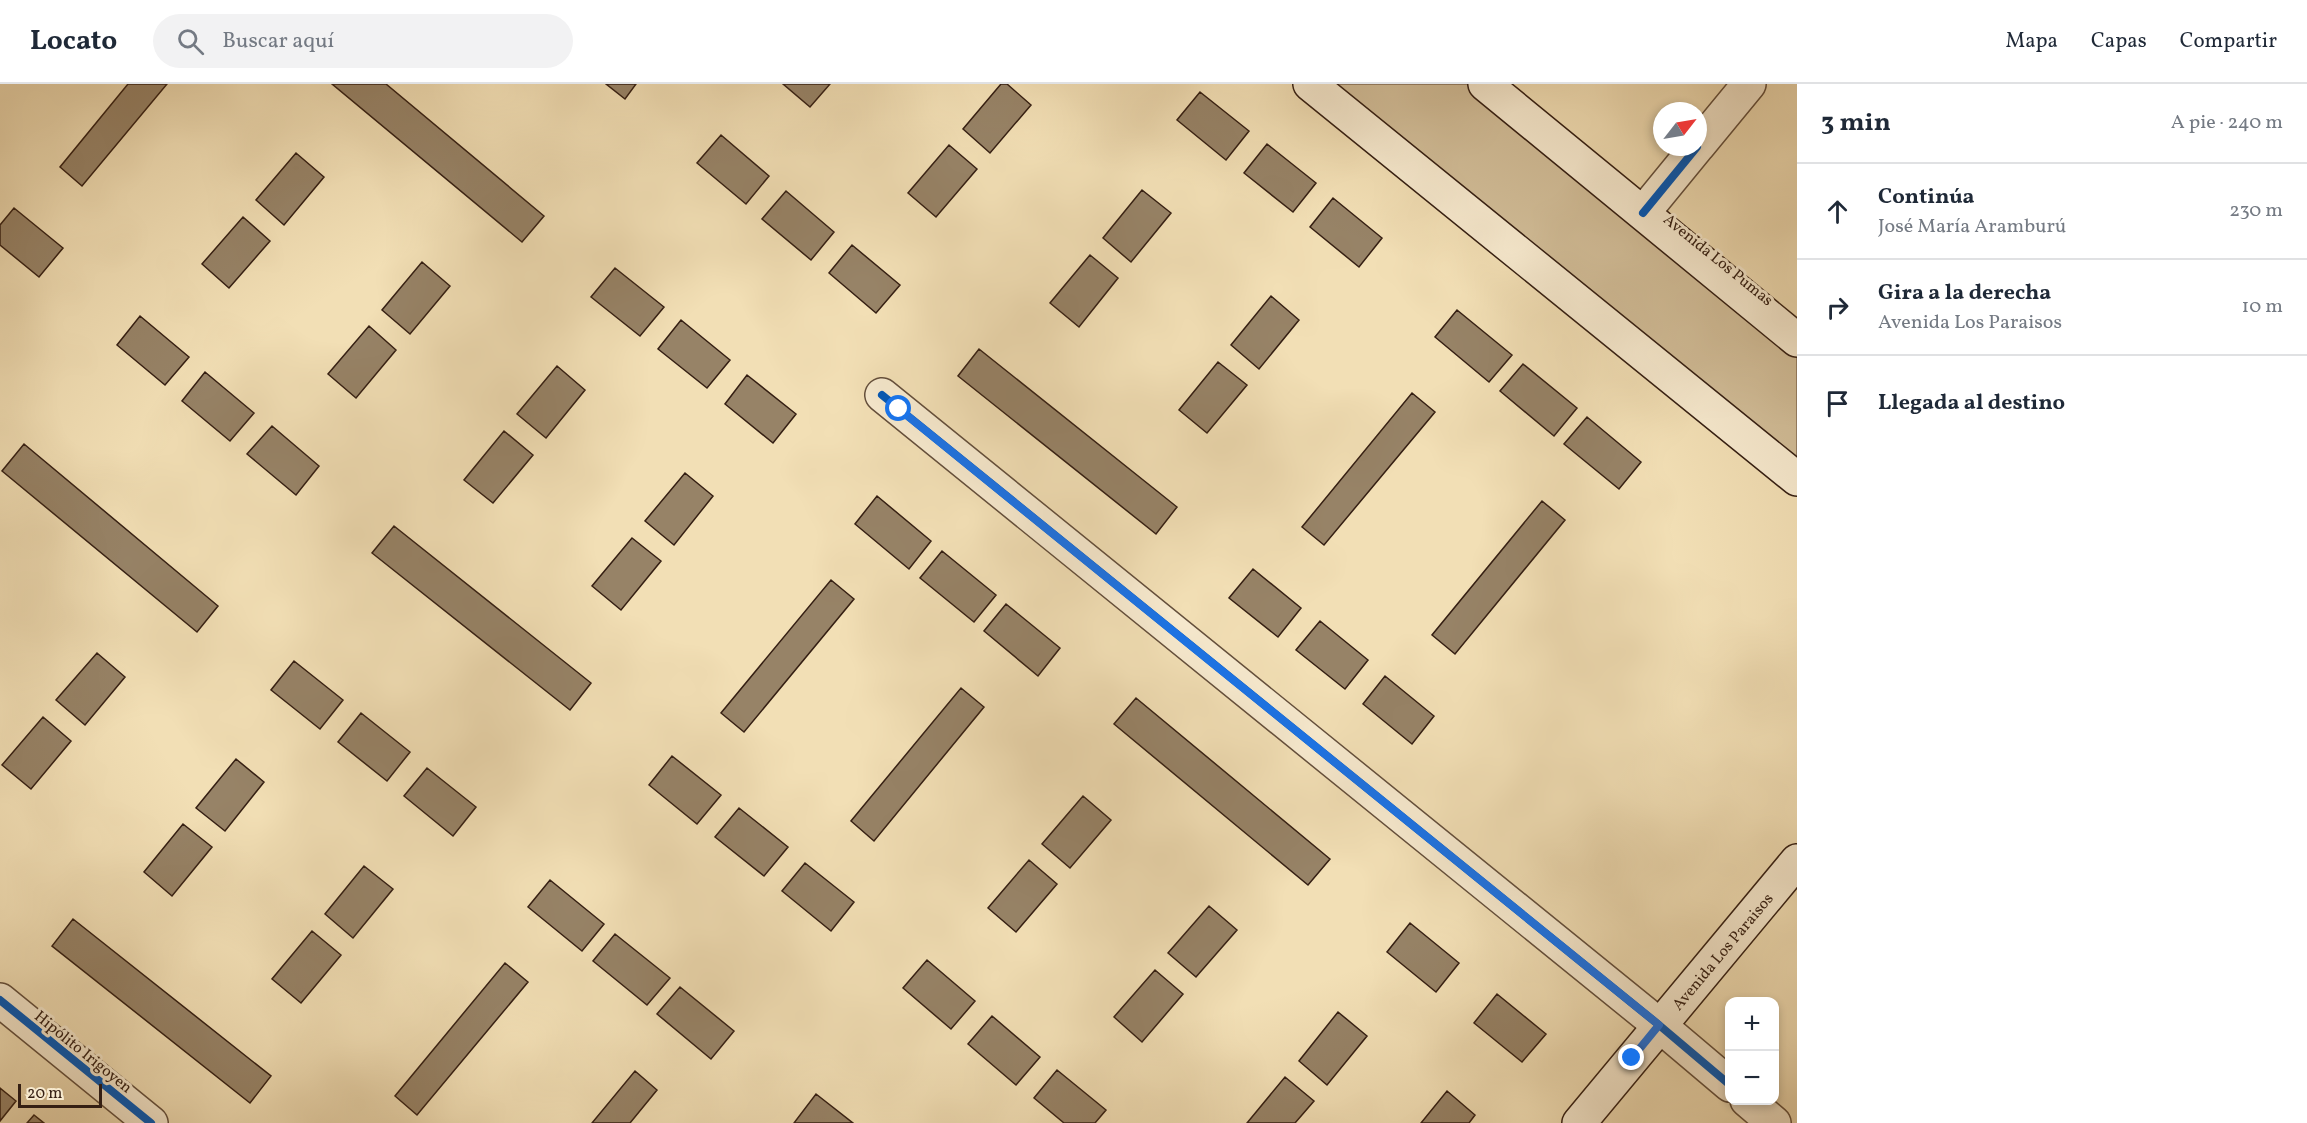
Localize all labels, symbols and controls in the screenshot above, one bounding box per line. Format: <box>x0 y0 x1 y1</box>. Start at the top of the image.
search box <box>153 14 573 68</box>
text: Locato <box>30 22 117 61</box>
icon: search <box>174 25 207 58</box>
text: Buscar aquí <box>222 26 334 57</box>
text: Mapa <box>2006 27 2058 56</box>
text: Capas <box>2091 27 2147 56</box>
text: Compartir <box>2180 27 2277 56</box>
north arrow <box>1653 102 1707 156</box>
text: 3 min <box>1821 105 1891 141</box>
text: A pie · 240 m <box>2171 109 2283 137</box>
text: Continúa <box>1878 182 1975 213</box>
icon: ahead <box>1821 195 1854 228</box>
text: 230 m <box>2229 197 2283 225</box>
street label: Avenida Los Pumas <box>1658 209 1777 312</box>
text: José María Aramburú <box>1878 213 2066 241</box>
text: Gira a la derecha <box>1878 278 2051 309</box>
icon: right <box>1821 291 1854 324</box>
text: 10 m <box>2242 293 2283 321</box>
text: Avenida Los Paraisos <box>1878 309 2062 337</box>
icon: arrive <box>1821 387 1854 420</box>
text: Llegada al destino <box>1878 388 2065 419</box>
route start <box>885 395 911 421</box>
street label: Avenida Los Paraisos <box>1668 889 1779 1016</box>
map controls <box>1725 997 1779 1105</box>
button: + <box>1725 997 1779 1051</box>
street label: Hipólito Irigoyen <box>29 1006 136 1099</box>
route end <box>1618 1044 1644 1070</box>
button: − <box>1725 1051 1779 1105</box>
scale bar <box>18 1081 102 1108</box>
text: 20 m <box>27 1083 62 1105</box>

